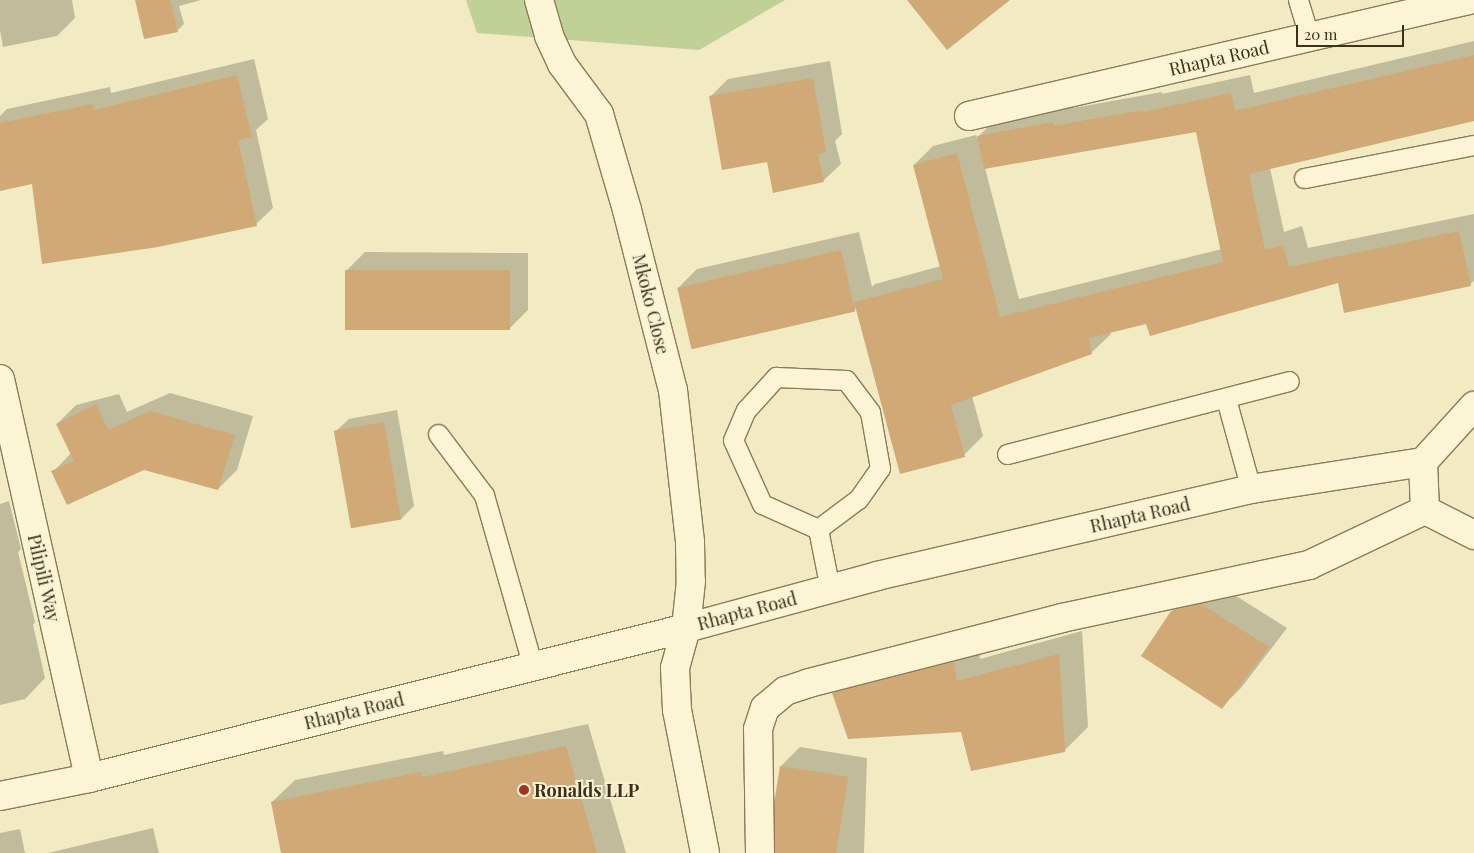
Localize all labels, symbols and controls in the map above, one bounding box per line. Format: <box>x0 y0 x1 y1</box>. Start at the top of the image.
scale bar <box>1299 15 1406 47</box>
text: 20 m <box>1304 24 1337 44</box>
street label: Rhapta Road <box>1167 36 1271 80</box>
street label: Mkoko Close <box>628 251 674 357</box>
street label: Rhapta Road <box>1088 493 1192 537</box>
street label: Pilipili Way <box>23 532 65 624</box>
street label: Rhapta Road <box>695 587 799 635</box>
street label: Rhapta Road <box>302 688 406 734</box>
place label: Ronalds LLP <box>534 779 639 801</box>
marker: Ronalds LLP <box>518 784 530 796</box>

